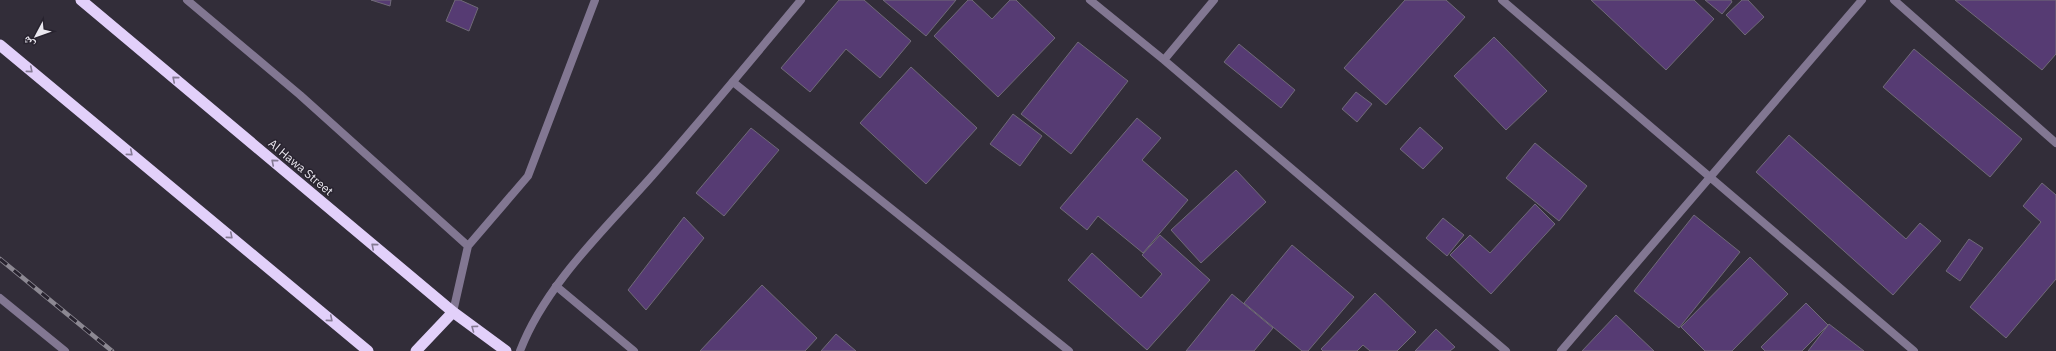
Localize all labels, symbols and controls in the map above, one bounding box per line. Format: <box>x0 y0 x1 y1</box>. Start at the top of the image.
north arrow <box>16 16 56 56</box>
text: ش <box>19 33 38 52</box>
one-way arrow <box>25 65 33 72</box>
one-way arrow <box>172 76 179 83</box>
street label: Al Hawa Street <box>266 136 336 198</box>
one-way arrow <box>125 148 133 155</box>
one-way arrow <box>272 160 279 167</box>
one-way arrow <box>225 231 233 238</box>
one-way arrow <box>371 243 378 250</box>
one-way arrow <box>325 315 333 322</box>
one-way arrow <box>472 326 479 333</box>

